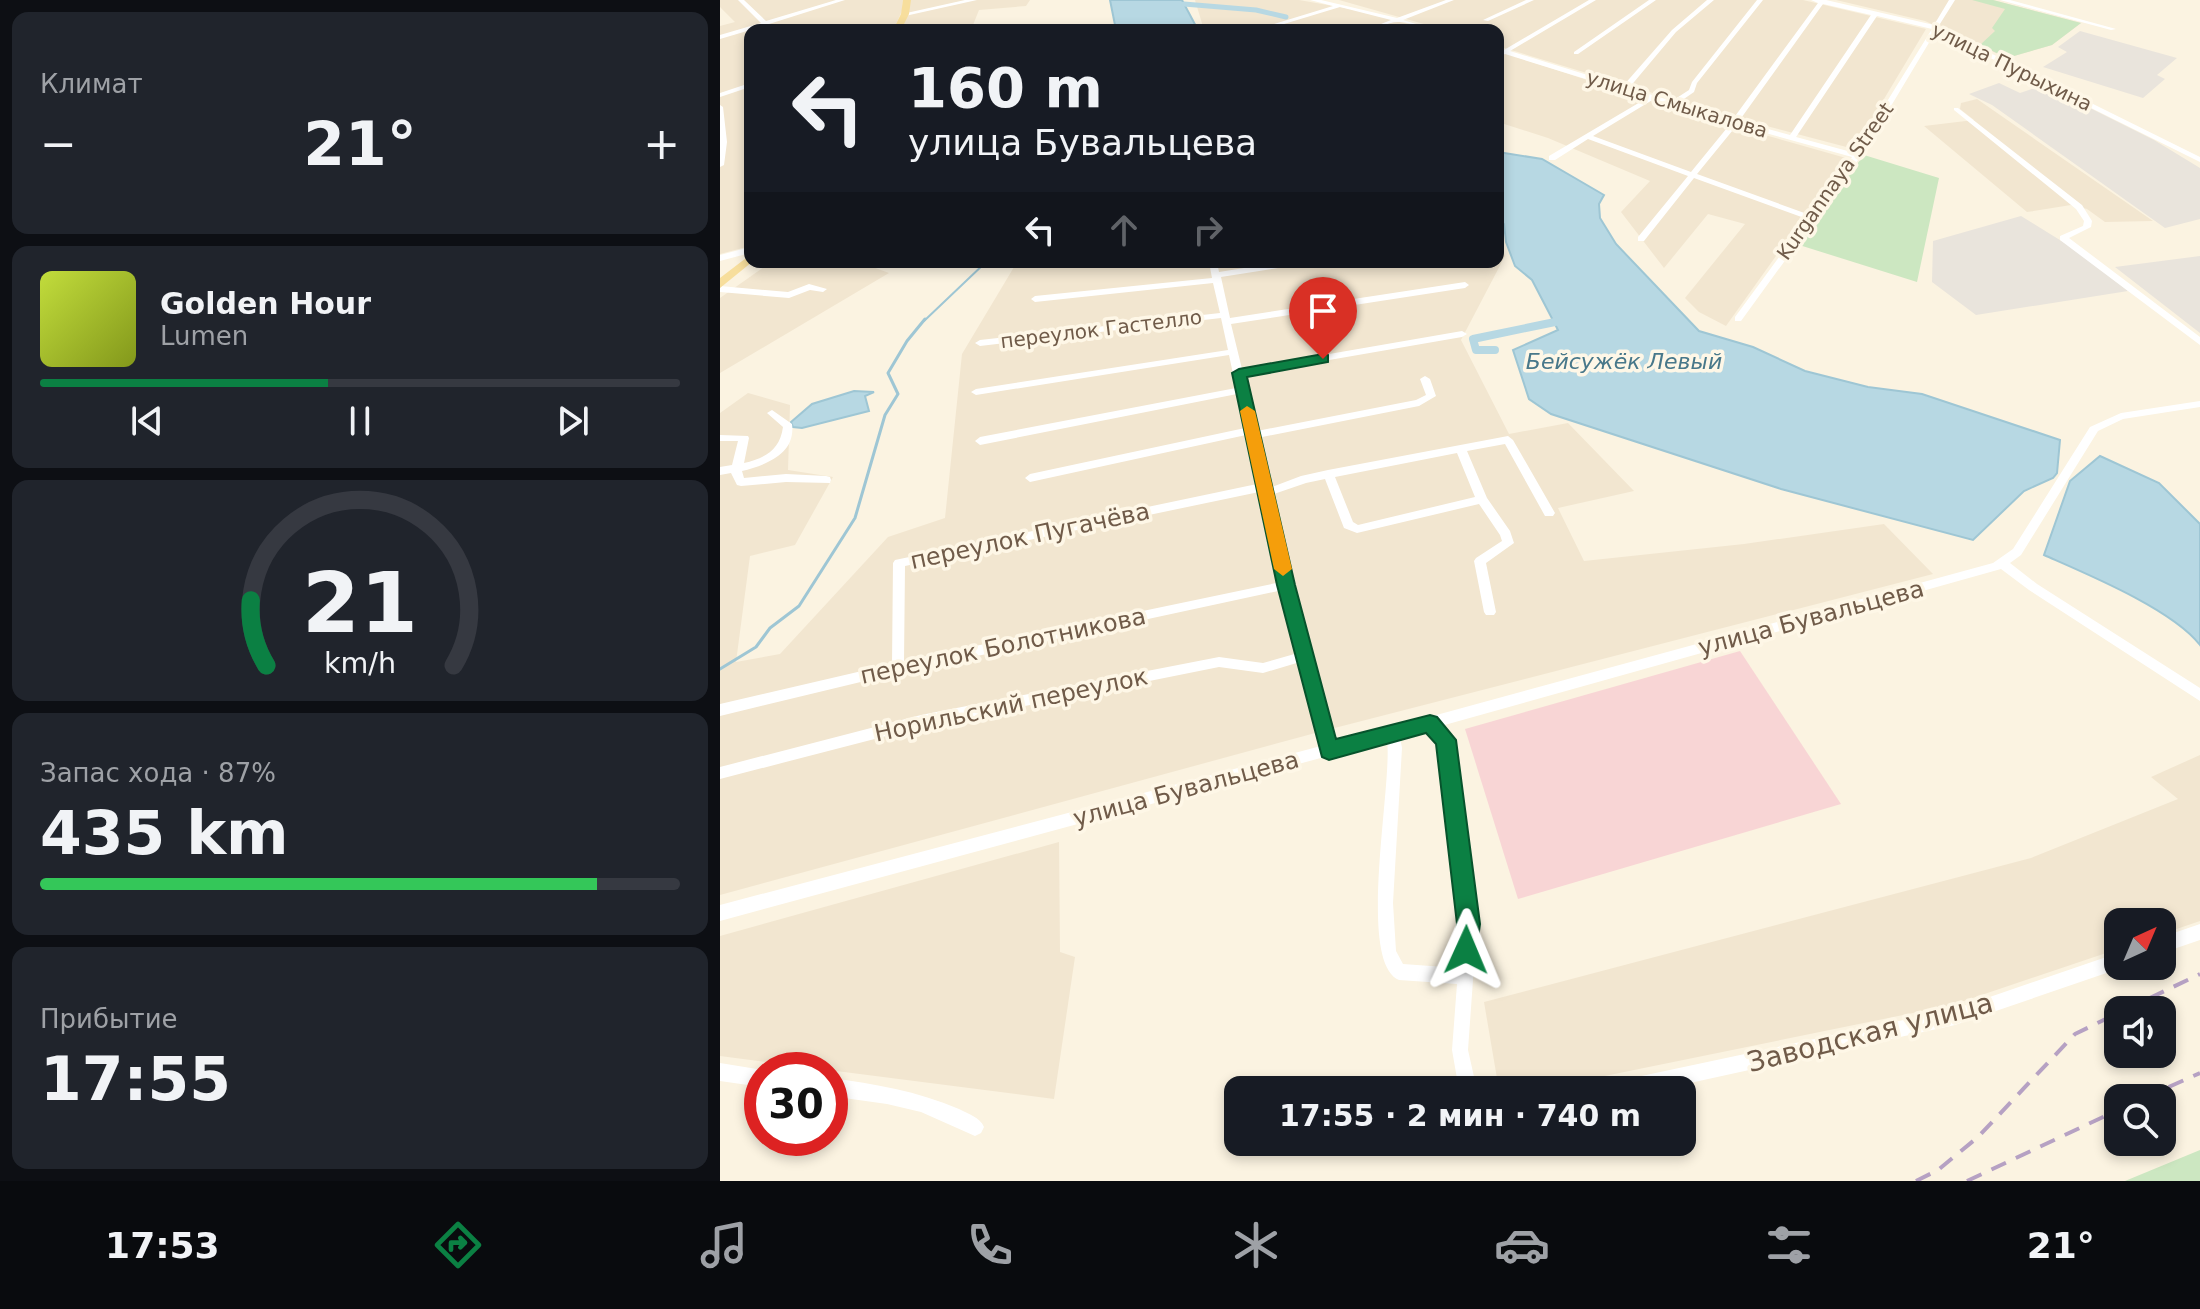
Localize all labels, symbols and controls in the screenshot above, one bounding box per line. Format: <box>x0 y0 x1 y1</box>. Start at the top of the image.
street label: улица Пурыхина <box>1928 18 2096 116</box>
text: 160 m <box>908 55 1103 120</box>
icon: left <box>776 56 880 160</box>
street label: улица Смыкалова <box>1584 65 1770 143</box>
text: Климат <box>40 69 143 99</box>
street label: Kurgannaya Street <box>1772 98 1898 264</box>
text: 21° <box>303 109 417 179</box>
text: − <box>40 118 77 169</box>
text: + <box>643 118 680 169</box>
text: улица Бувальцева <box>908 122 1257 163</box>
icon: left <box>1018 208 1062 252</box>
icon: ahead <box>1102 208 1146 252</box>
icon: right <box>1186 208 1230 252</box>
pin <box>1289 277 1357 359</box>
text: Golden Hour <box>160 286 371 321</box>
icon: arrive <box>1301 289 1345 333</box>
street label: переулок Гастелло <box>999 305 1203 353</box>
text: Lumen <box>160 321 248 351</box>
water label: Бейсужёк Левый <box>1526 349 1722 374</box>
icon: previous <box>125 399 169 443</box>
icon: pause <box>338 399 382 443</box>
icon: next <box>551 399 595 443</box>
street label: переулок Пугачёва <box>908 497 1152 575</box>
text: 21 <box>302 555 418 652</box>
street label: улица Бувальцева <box>1695 574 1927 662</box>
street label: переулок Болотникова <box>858 602 1148 690</box>
text: km/h <box>324 647 396 681</box>
street label: Норильский переулок <box>872 662 1150 748</box>
street label: улица Бувальцева <box>1070 745 1302 833</box>
text: Запас хода · 87% <box>40 758 276 788</box>
text: 435 km <box>40 798 289 868</box>
position arrow <box>1424 908 1508 992</box>
north arrow <box>2104 908 2176 980</box>
map controls <box>2104 908 2176 1156</box>
street label: Заводская улица <box>1744 986 1996 1079</box>
button: sound <box>2104 996 2176 1068</box>
text: Прибытие <box>40 1004 178 1034</box>
text: 17:55 <box>40 1044 231 1114</box>
speed limit sign: 30 <box>744 1052 848 1156</box>
button: search <box>2104 1084 2176 1156</box>
text: 17:55 · 2 мин · 740 m <box>1279 1098 1641 1133</box>
icon: directions <box>430 1217 486 1273</box>
icon: music <box>696 1217 752 1273</box>
icon: phone <box>962 1217 1018 1273</box>
icon: climate <box>1228 1217 1284 1273</box>
icon: car <box>1494 1217 1550 1273</box>
icon: filters <box>1761 1217 1817 1273</box>
text: 17:53 <box>105 1225 220 1266</box>
text: 21° <box>2027 1225 2095 1266</box>

